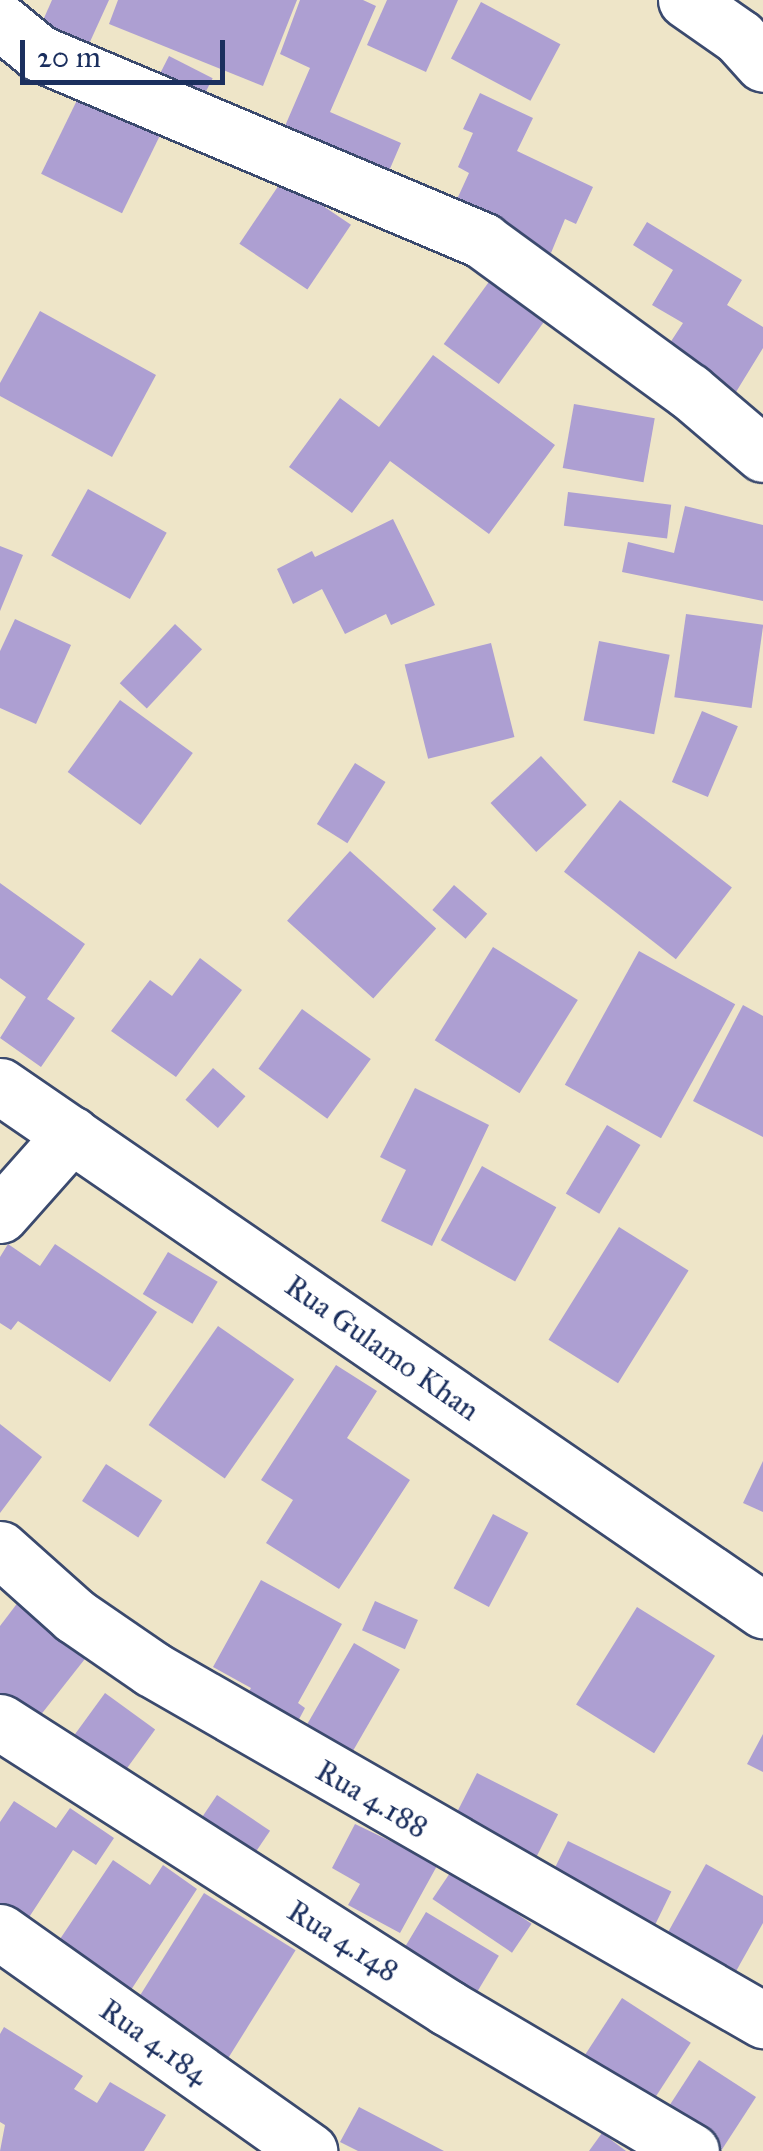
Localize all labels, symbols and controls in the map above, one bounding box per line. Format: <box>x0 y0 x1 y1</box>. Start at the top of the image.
scale bar <box>25 20 230 82</box>
text: 20 m <box>37 39 101 75</box>
street label: Rua Gulamo Khan <box>278 1268 486 1428</box>
street label: Rua 4.188 <box>310 1753 434 1845</box>
street label: Rua 4.148 <box>281 1893 405 1989</box>
street label: Rua 4.184 <box>93 1992 215 2092</box>

